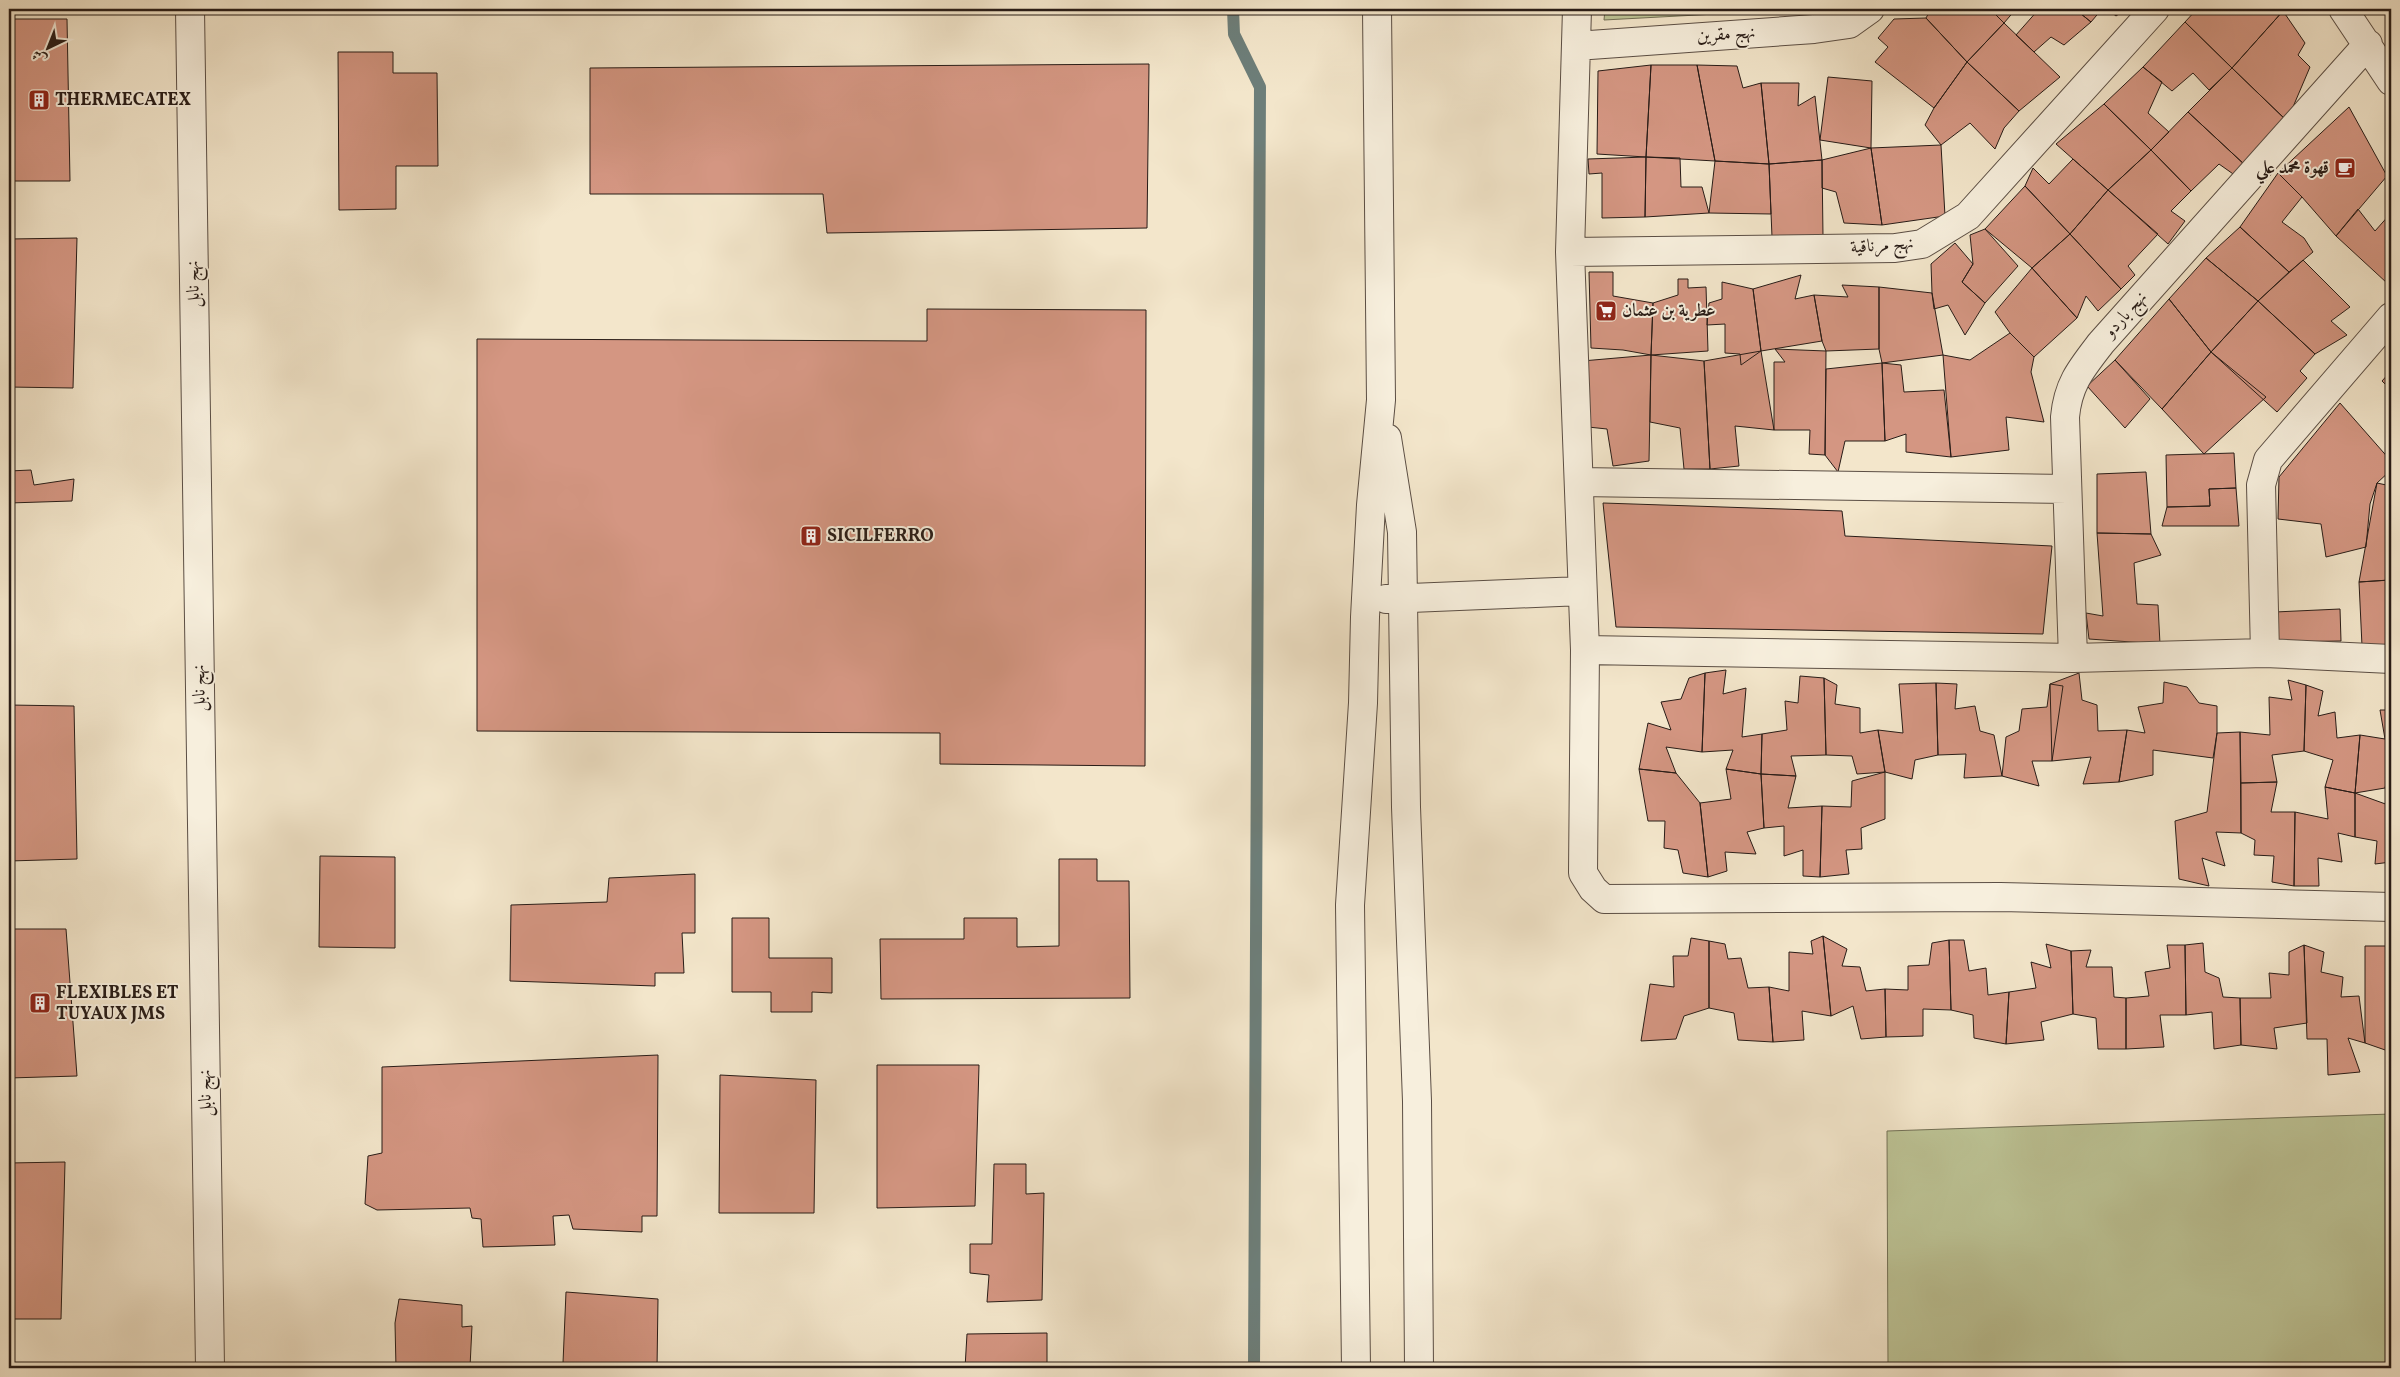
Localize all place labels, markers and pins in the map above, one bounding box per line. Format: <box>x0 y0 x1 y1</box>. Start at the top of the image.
building icon: THERMECATEX <box>27 88 51 112</box>
place label: THERMECATEX <box>55 88 191 113</box>
place label: قهوة محمد علي <box>2255 156 2329 185</box>
cafe icon: قهوة محمد علي <box>2333 156 2357 180</box>
supermarket icon: عطرية بن عثمان <box>1594 299 1618 323</box>
place label: عطرية بن عثمان <box>1622 299 1716 324</box>
building icon: SICILFERRO <box>799 524 823 548</box>
place label: SICILFERRO <box>827 524 934 549</box>
place label: FLEXIBLES ET TUYAUX JMS <box>56 981 179 1027</box>
building icon: FLEXIBLES ET TUYAUX JMS <box>28 991 52 1015</box>

